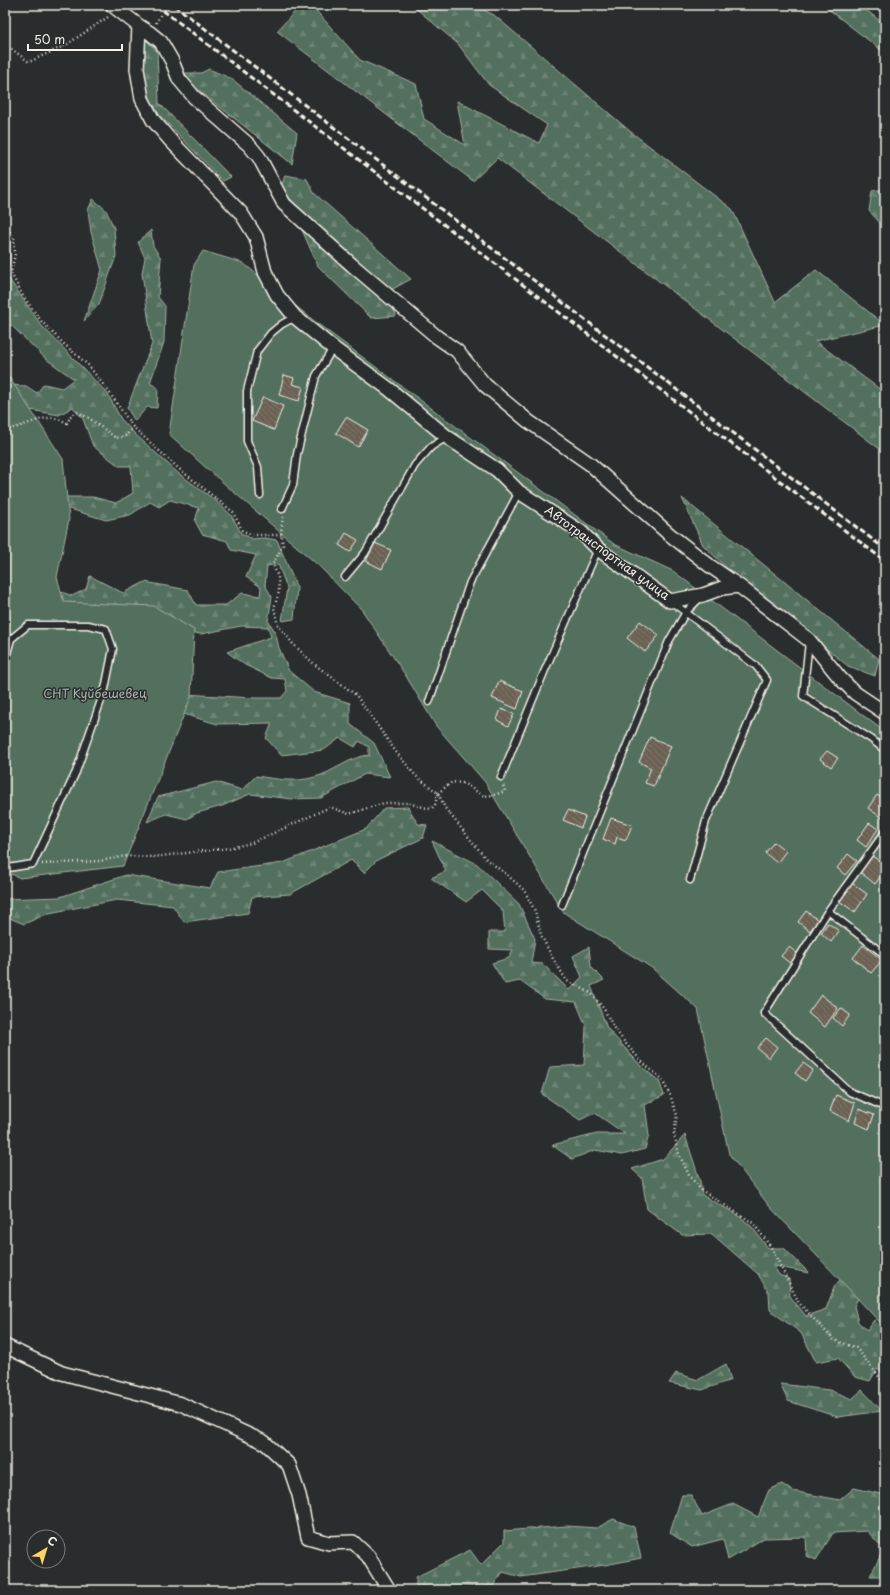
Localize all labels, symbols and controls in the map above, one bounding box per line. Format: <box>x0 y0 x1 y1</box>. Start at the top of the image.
scale bar <box>28 26 122 52</box>
text: 50 m <box>34 30 65 48</box>
street label: Автотранспортная улица <box>541 501 674 604</box>
park label: СНТ Куйбешевец <box>43 684 147 702</box>
north arrow <box>26 1529 66 1569</box>
text: С <box>44 1531 61 1550</box>

